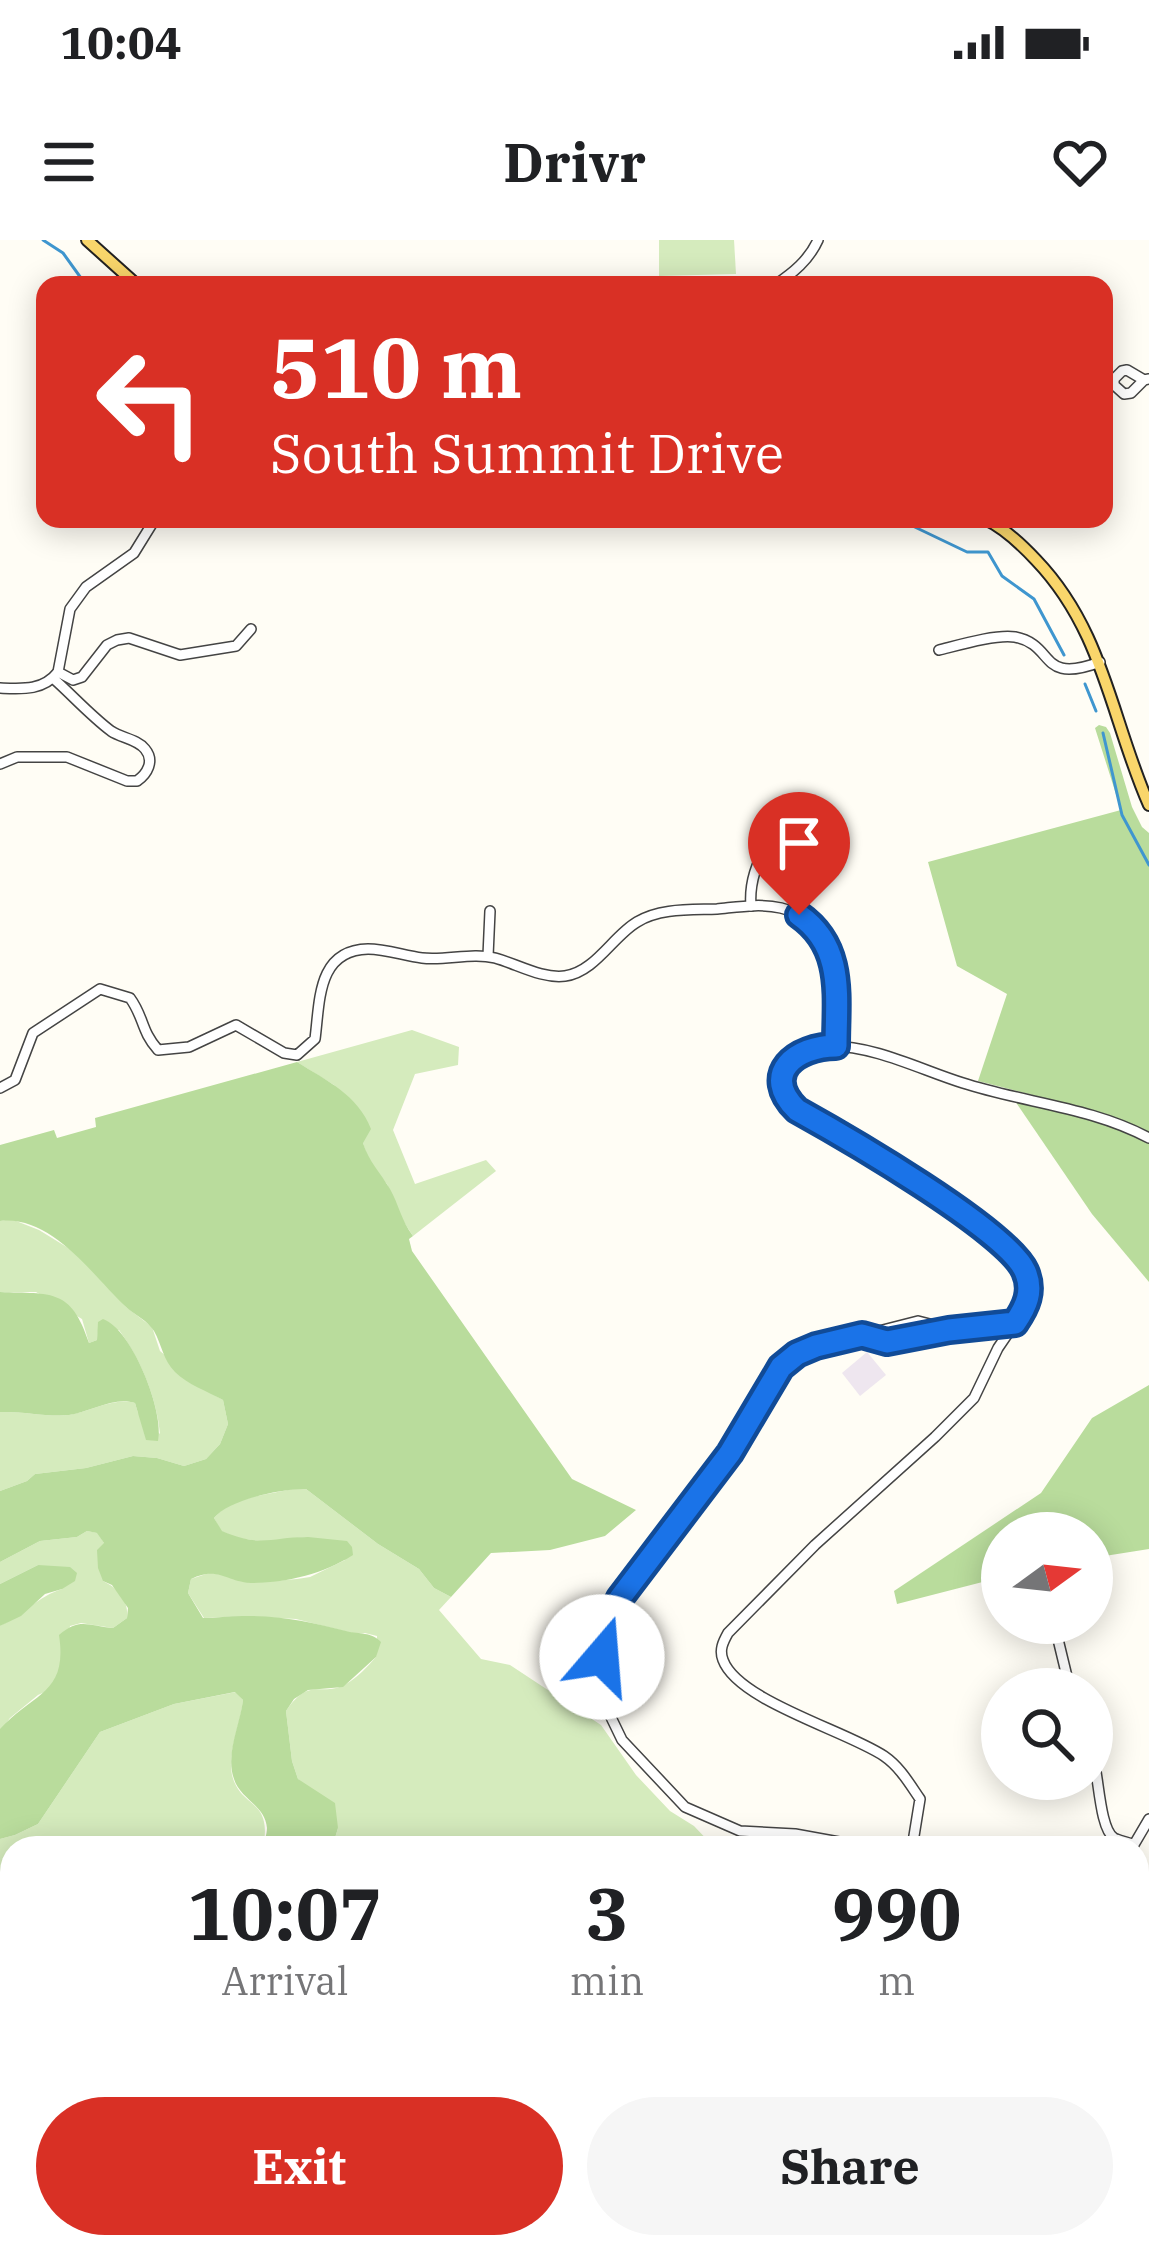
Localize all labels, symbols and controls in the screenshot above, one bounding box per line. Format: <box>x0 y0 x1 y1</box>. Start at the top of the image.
text: 10:04 <box>60 13 182 71</box>
text: Drivr <box>503 127 646 197</box>
icon: menu <box>36 129 102 195</box>
icon: heart <box>1047 129 1113 195</box>
text: 510 m <box>270 312 522 421</box>
icon: left <box>72 324 228 480</box>
text: South Summit Drive <box>270 418 784 488</box>
pin <box>748 792 850 915</box>
icon: arrive <box>766 810 832 876</box>
north arrow <box>981 1512 1113 1644</box>
map controls <box>981 1512 1113 1800</box>
position arrow <box>539 1594 665 1720</box>
button: search <box>981 1668 1113 1800</box>
text: 10:07 <box>188 1866 382 1960</box>
text: 3 <box>585 1866 629 1960</box>
text: 990 <box>832 1866 961 1960</box>
text: Arrival <box>221 1955 348 2006</box>
text: min <box>570 1955 644 2006</box>
text: m <box>878 1955 915 2006</box>
button: Exit <box>36 2097 563 2235</box>
button: Share <box>587 2097 1113 2235</box>

